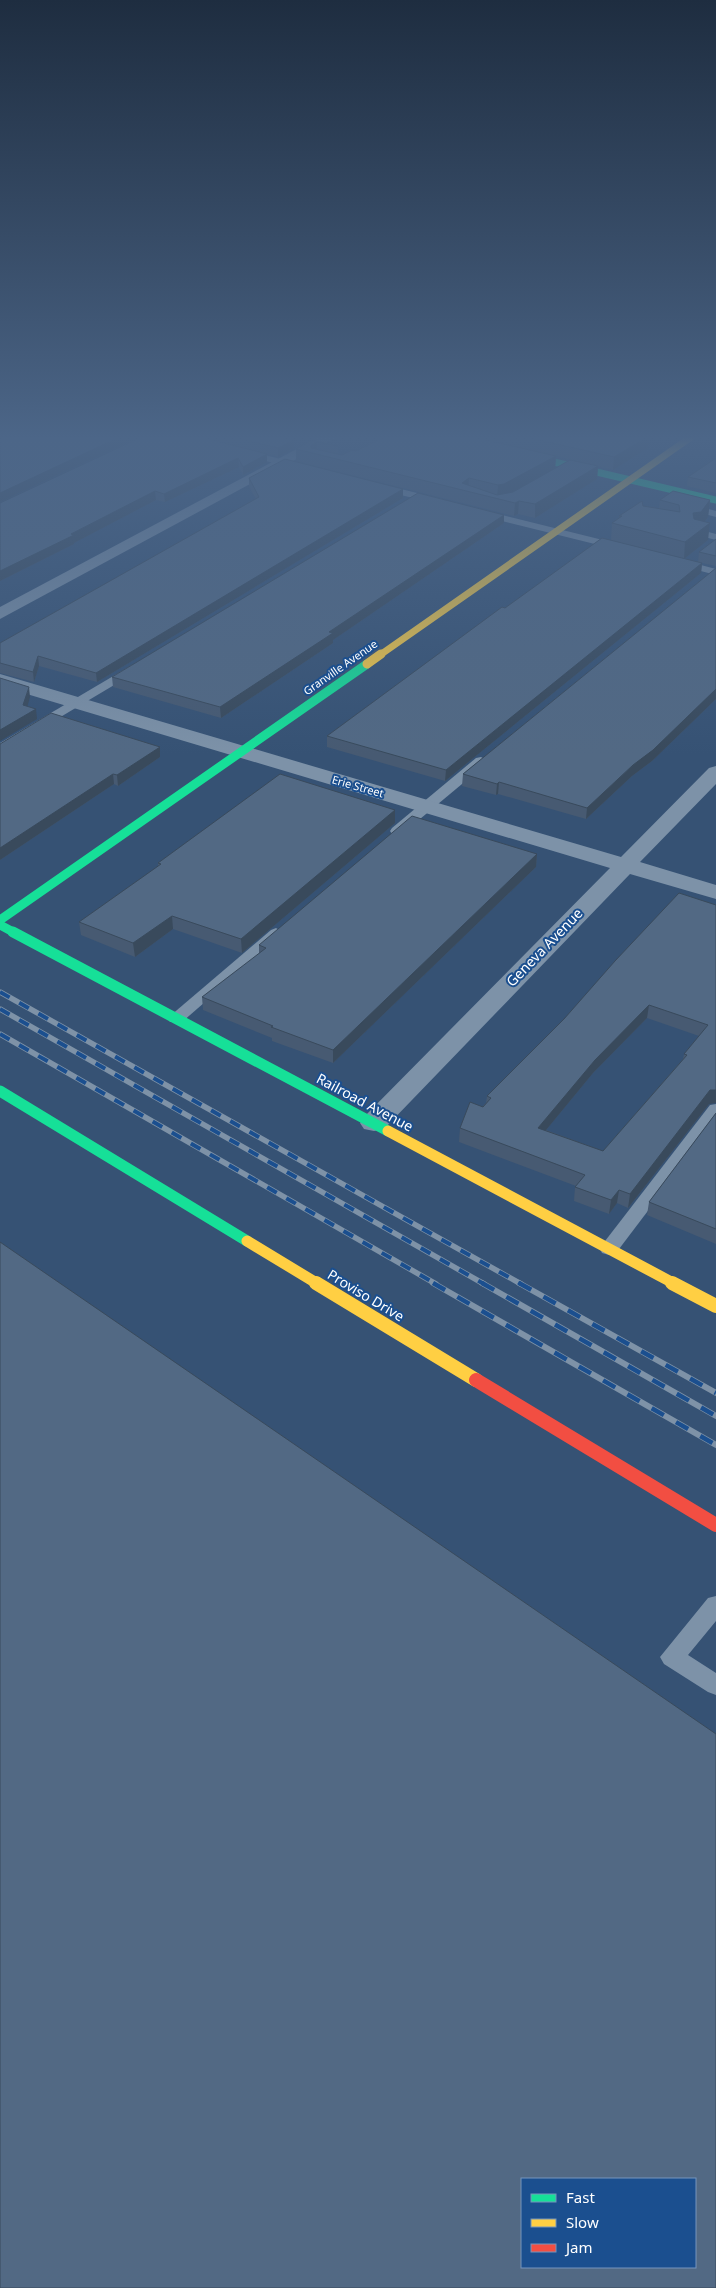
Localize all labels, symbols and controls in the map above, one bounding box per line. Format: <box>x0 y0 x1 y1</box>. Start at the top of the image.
street label: Granville Avenue <box>300 636 380 698</box>
street label: Erie Street <box>330 771 386 801</box>
street label: Geneva Avenue <box>502 904 586 990</box>
street label: Railroad Avenue <box>313 1068 417 1136</box>
street label: Proviso Drive <box>324 1265 408 1325</box>
legend <box>521 2178 696 2268</box>
text: Fast <box>566 2187 595 2207</box>
text: Slow <box>566 2212 599 2232</box>
text: Jam <box>564 2237 593 2257</box>

